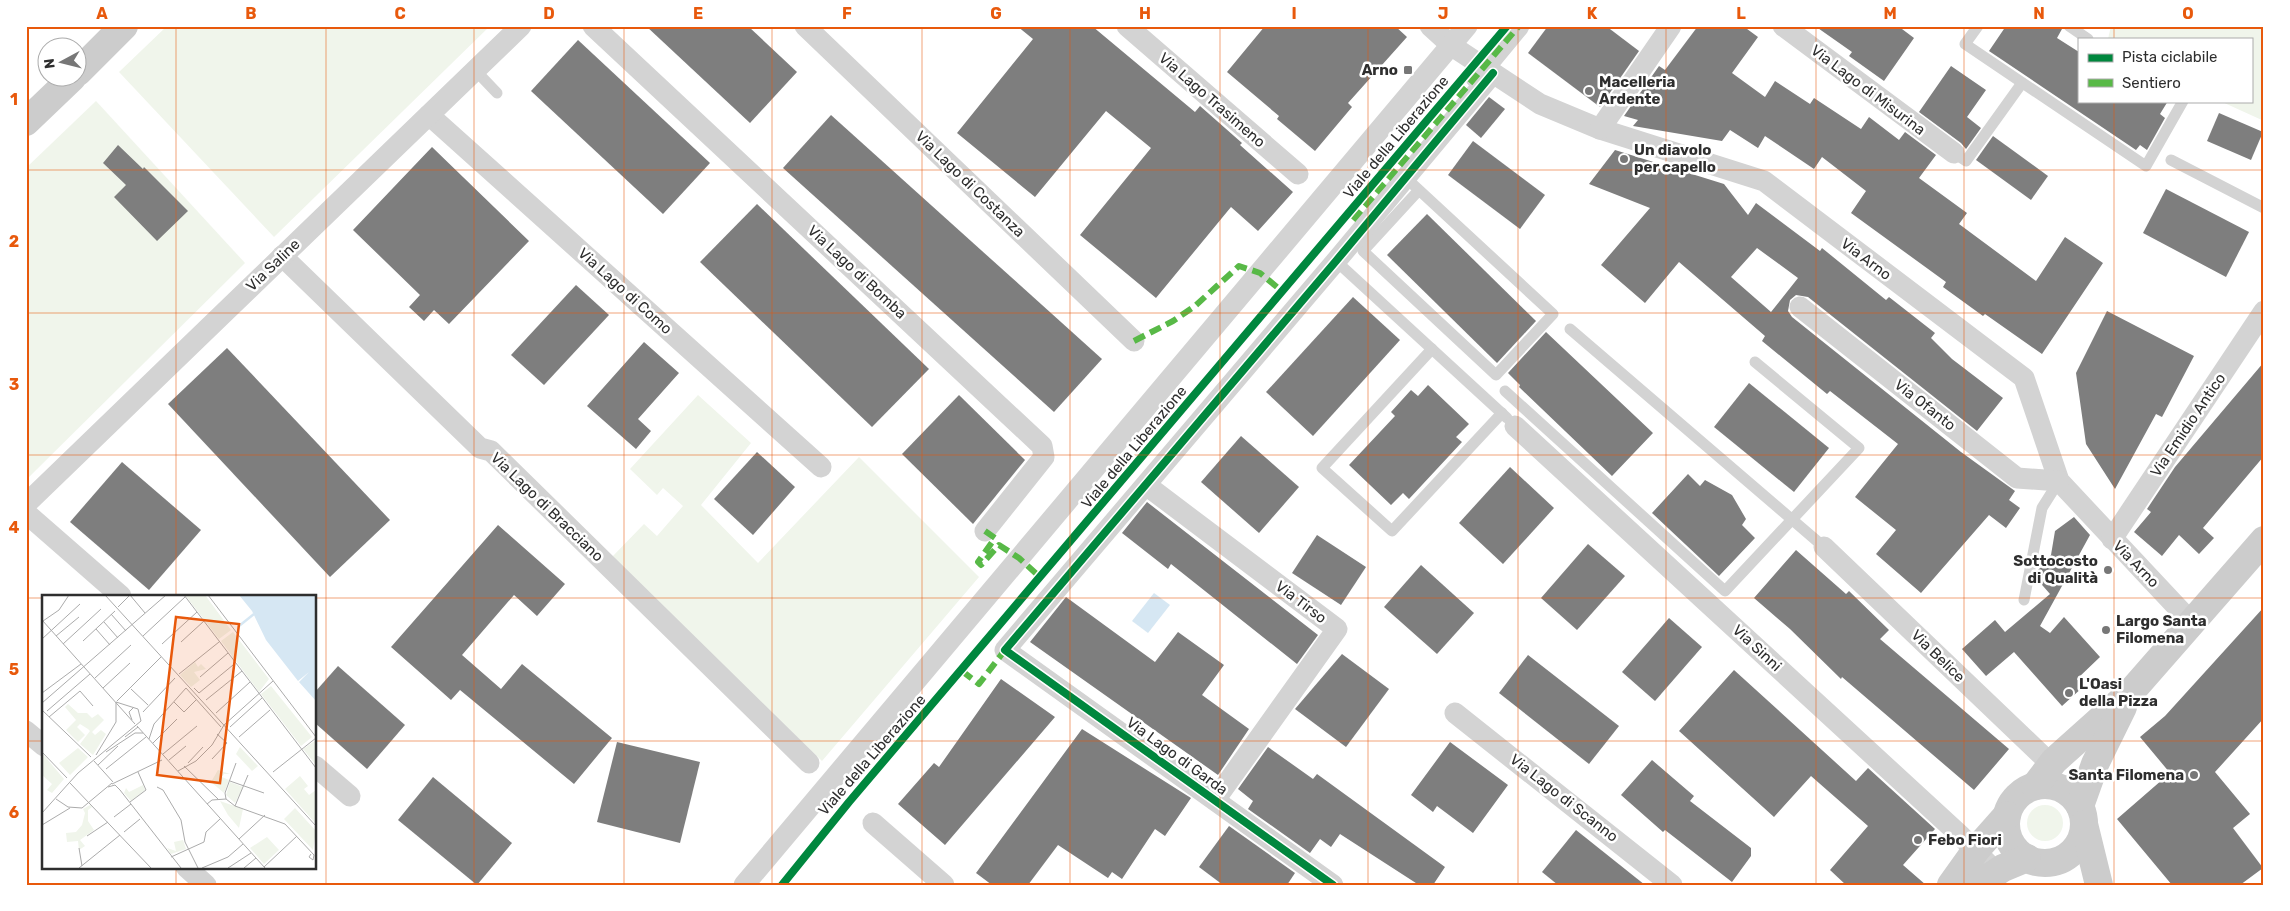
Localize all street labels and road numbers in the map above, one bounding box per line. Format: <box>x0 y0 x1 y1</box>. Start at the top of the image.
street label: Via Lago di Misurina <box>1807 41 1929 139</box>
street label: Via Lago Trasimeno <box>1155 49 1269 151</box>
street label: Viale della Liberazione <box>1339 72 1453 202</box>
street label: Via Lago di Costanza <box>912 127 1028 241</box>
street label: Via Lago di Bomba <box>804 222 910 322</box>
street label: Via Arno <box>1837 234 1895 284</box>
street label: Via Saline <box>242 235 304 295</box>
street label: Via Lago di Como <box>574 244 676 338</box>
street label: Via Emidio Antico <box>2147 370 2229 480</box>
street label: Via Ofanto <box>1891 375 1959 435</box>
street label: Viale della Liberazione <box>1077 382 1191 512</box>
street label: Via Lago di Bracciano <box>487 449 607 565</box>
street label: Via Arno <box>2109 537 2163 591</box>
street label: Via Tirso <box>1272 577 1330 627</box>
street label: Via Sinni <box>1729 621 1785 675</box>
street label: Via Belice <box>1907 626 1969 686</box>
street label: Viale della Liberazione <box>814 691 930 819</box>
street label: Via Lago di Garda <box>1123 713 1231 799</box>
street label: Via Lago di Scanno <box>1506 750 1622 846</box>

